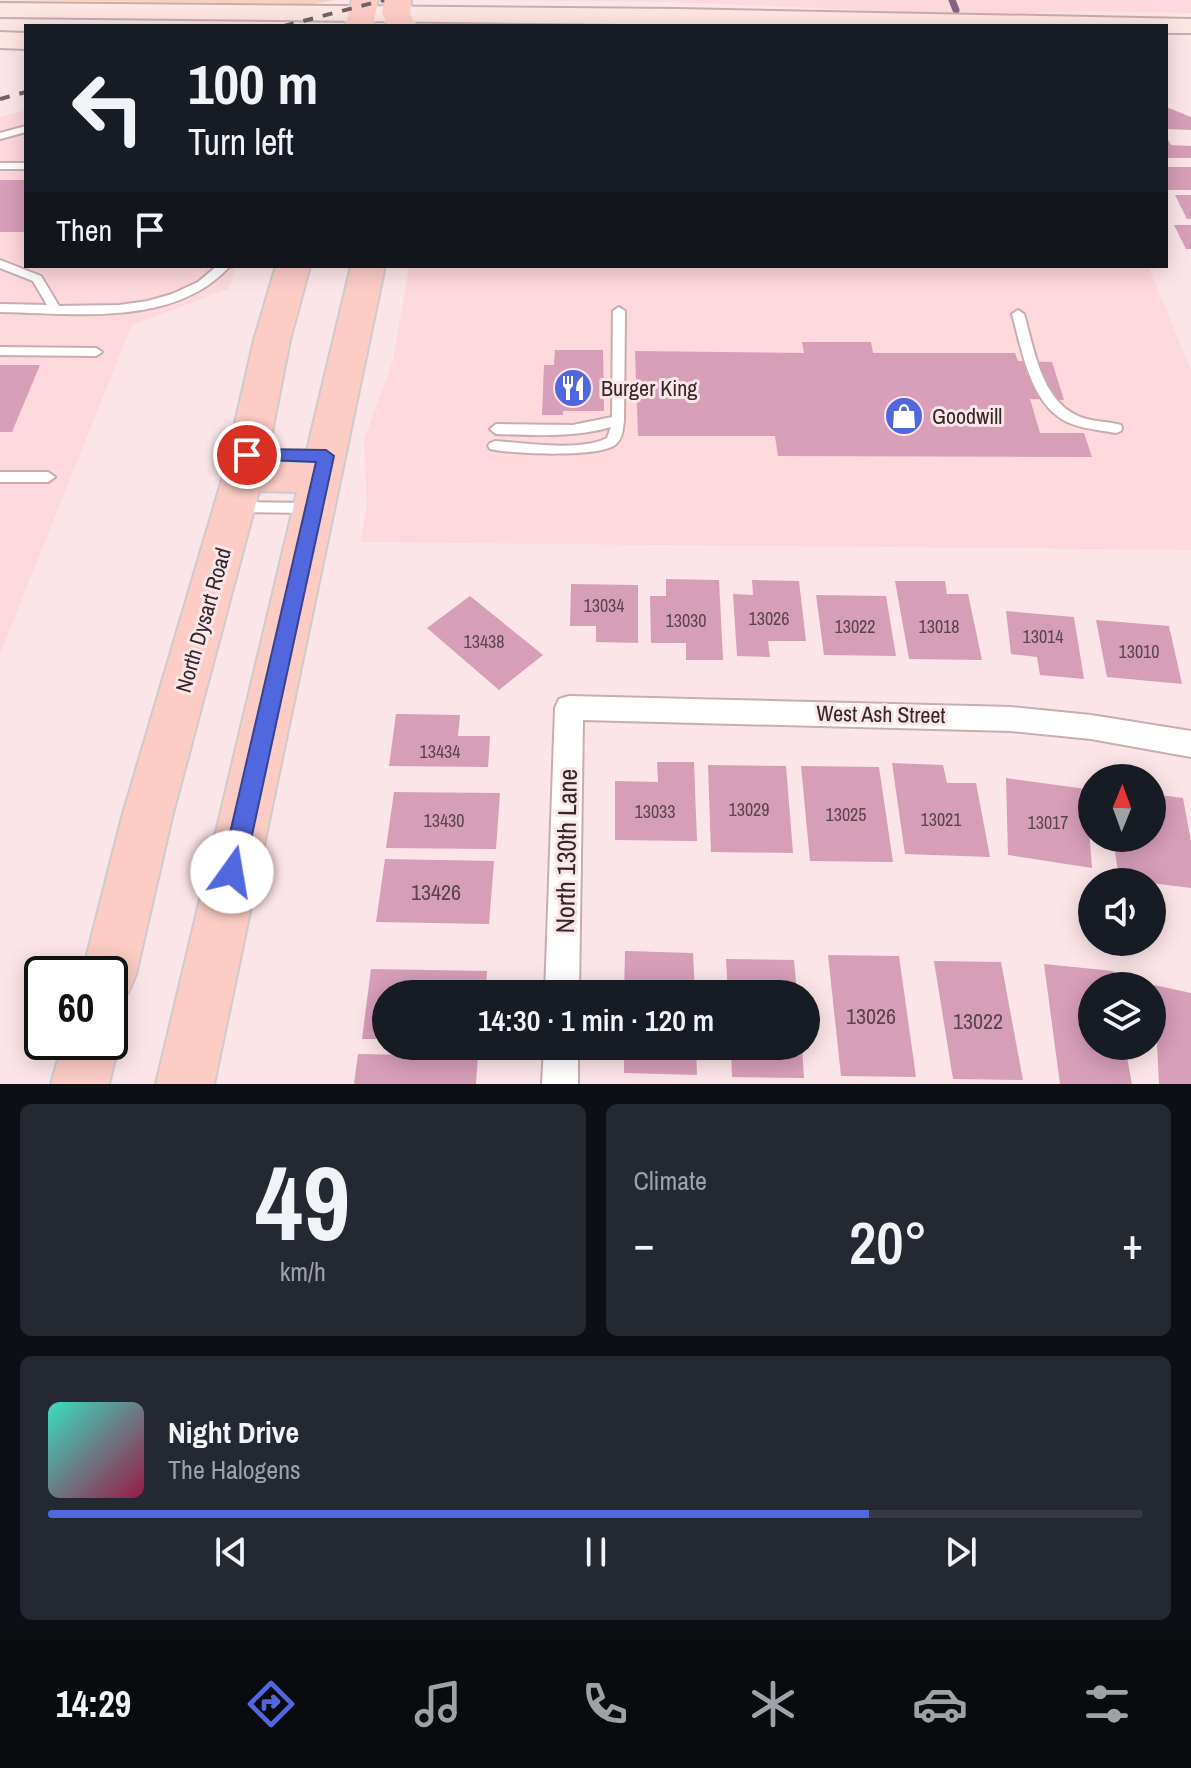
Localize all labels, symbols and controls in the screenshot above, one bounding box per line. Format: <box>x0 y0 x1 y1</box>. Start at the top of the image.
text: 100 m <box>188 46 318 121</box>
icon: left <box>56 56 160 160</box>
text: Turn left <box>188 118 294 166</box>
icon: arrive <box>128 208 172 252</box>
text: Then <box>56 210 112 250</box>
restaurant icon: Burger King <box>552 367 594 409</box>
place label: Burger King <box>601 373 697 403</box>
shop icon: Goodwill <box>883 395 925 437</box>
place label: Goodwill <box>932 401 1002 431</box>
pin <box>213 421 281 489</box>
icon: arrive <box>225 433 269 477</box>
street label: North Dysart Road <box>168 544 238 696</box>
house number: 13034 <box>583 593 625 618</box>
house number: 13026 <box>748 606 790 631</box>
house number: 13030 <box>665 608 707 633</box>
house number: 13022 <box>834 614 876 639</box>
house number: 13018 <box>918 614 960 639</box>
house number: 13014 <box>1022 624 1064 649</box>
house number: 13438 <box>463 629 505 654</box>
house number: 13010 <box>1118 639 1160 664</box>
street label: West Ash Street <box>816 698 946 730</box>
house number: 13434 <box>419 739 461 764</box>
north arrow <box>1078 764 1166 852</box>
map controls <box>1078 764 1166 1060</box>
street label: North 130th Lane <box>547 768 585 934</box>
house number: 13029 <box>728 797 770 822</box>
house number: 13033 <box>634 799 676 824</box>
house number: 13025 <box>825 802 867 827</box>
house number: 13021 <box>920 807 962 832</box>
house number: 13430 <box>423 808 465 833</box>
house number: 13017 <box>1027 810 1069 835</box>
position arrow <box>190 830 274 914</box>
button: sound <box>1078 868 1166 956</box>
house number: 13426 <box>411 877 461 907</box>
speed limit sign: 60 <box>24 956 128 1060</box>
button: layers <box>1078 972 1166 1060</box>
text: 14:30 · 1 min · 120 m <box>478 1000 714 1040</box>
house number: 13026 <box>846 1001 896 1031</box>
house number: 13022 <box>953 1006 1003 1036</box>
text: 49 <box>255 1132 350 1272</box>
text: Climate <box>634 1163 707 1198</box>
text: 20° <box>849 1202 928 1283</box>
text: − <box>634 1213 655 1273</box>
text: + <box>1122 1213 1143 1273</box>
text: km/h <box>280 1254 326 1289</box>
text: Night Drive <box>168 1412 299 1452</box>
text: The Halogens <box>168 1452 301 1487</box>
icon: previous <box>209 1530 253 1574</box>
icon: pause <box>574 1530 618 1574</box>
icon: next <box>939 1530 983 1574</box>
icon: directions <box>243 1676 299 1732</box>
icon: music <box>410 1676 466 1732</box>
icon: phone <box>577 1676 633 1732</box>
icon: climate <box>745 1676 801 1732</box>
icon: car <box>912 1676 968 1732</box>
icon: filters <box>1079 1676 1135 1732</box>
text: 14:29 <box>56 1680 131 1728</box>

